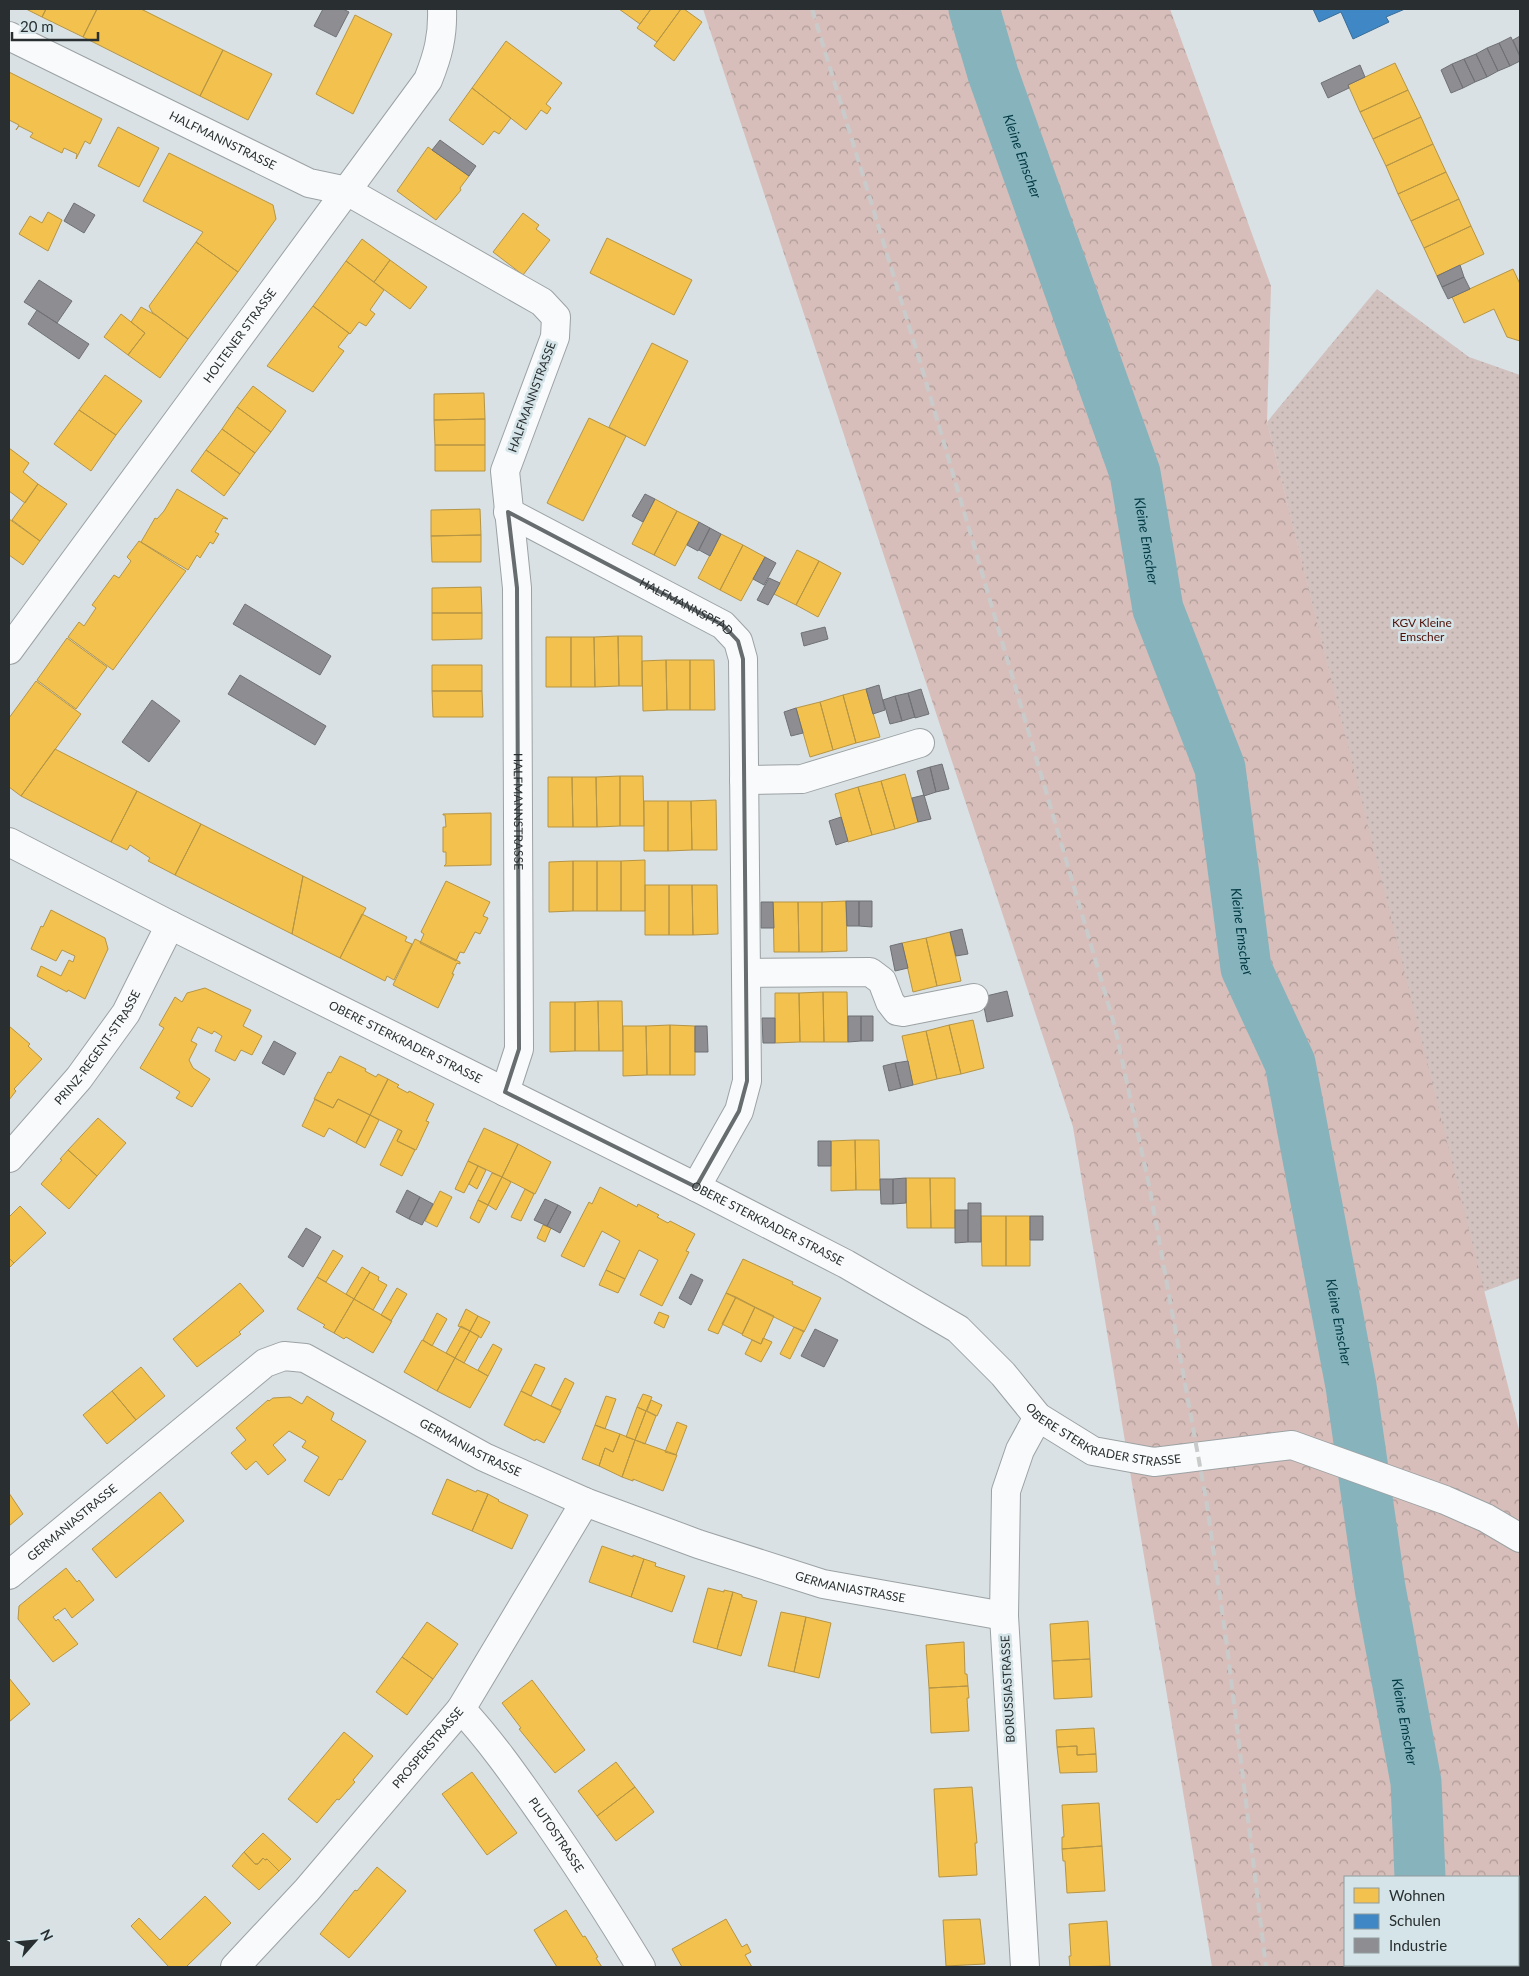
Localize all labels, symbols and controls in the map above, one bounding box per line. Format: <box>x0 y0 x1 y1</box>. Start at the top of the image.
scale bar <box>12 10 99 42</box>
text: 20 m <box>20 17 54 35</box>
street label: HALFMANNSTRASSE <box>167 108 279 173</box>
water label: Kleine Emscher <box>1000 112 1046 201</box>
street label: HOLTENER STRASSE <box>200 285 279 386</box>
street label: HALFMANNSTRASSE <box>504 339 559 454</box>
water label: Kleine Emscher <box>1131 496 1163 586</box>
street label: HALFMANNSPFAD <box>637 574 737 638</box>
park label: KGV Kleine Emscher <box>1392 615 1452 644</box>
street label: HALFMANNSTRASSE <box>511 753 526 870</box>
water label: Kleine Emscher <box>1228 887 1257 979</box>
street label: PRINZ-REGENT-STRASSE <box>51 987 143 1108</box>
street label: OBERE STERKRADER STRASSE <box>326 997 485 1086</box>
street label: OBERE STERKRADER STRASSE <box>689 1178 846 1269</box>
water label: Kleine Emscher <box>1323 1277 1356 1367</box>
street label: OBERE STERKRADER STRASSE <box>1023 1400 1182 1469</box>
street label: GERMANIASTRASSE <box>417 1415 524 1480</box>
street label: GERMANIASTRASSE <box>24 1481 120 1564</box>
street label: GERMANIASTRASSE <box>793 1568 907 1605</box>
street label: BORUSSIASTRASSE <box>997 1635 1018 1743</box>
water label: Kleine Emscher <box>1389 1677 1422 1767</box>
street label: PROSPERSTRASSE <box>389 1704 466 1791</box>
street label: PLUTOSTRASSE <box>526 1794 587 1875</box>
legend <box>1344 1876 1519 1966</box>
text: Wohnen <box>1389 1886 1445 1904</box>
text: Schulen <box>1389 1911 1441 1929</box>
north arrow <box>10 1916 60 1966</box>
text: N <box>37 1926 57 1944</box>
text: Industrie <box>1389 1936 1447 1954</box>

